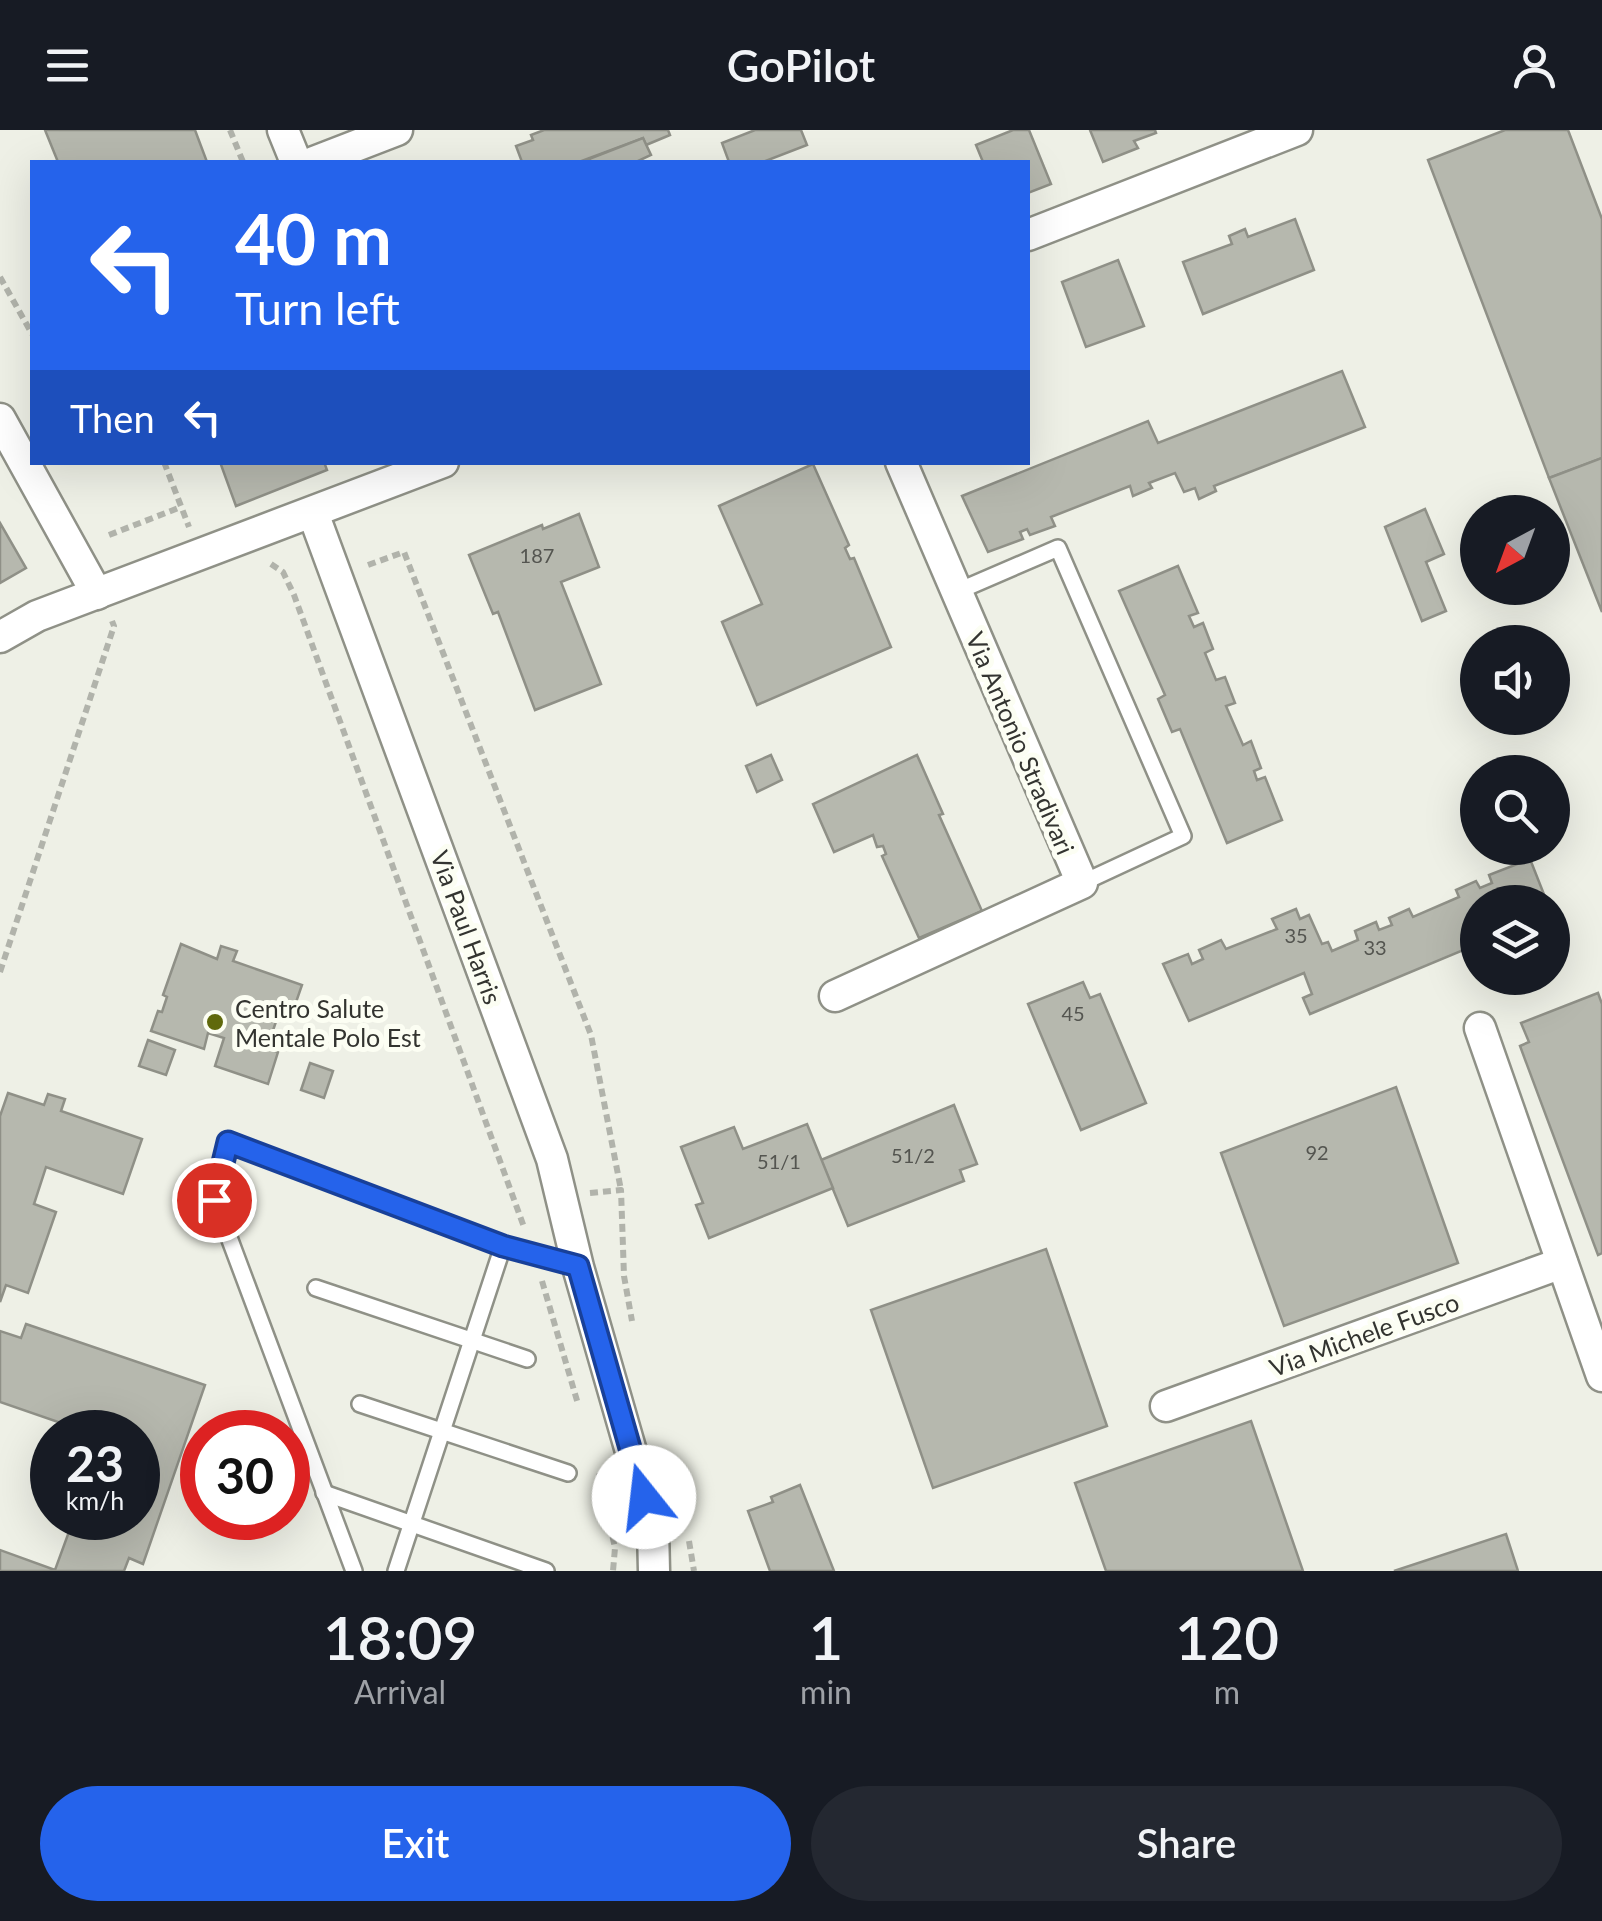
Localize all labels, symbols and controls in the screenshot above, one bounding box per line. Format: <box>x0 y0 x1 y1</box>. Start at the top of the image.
icon: menu <box>40 38 95 93</box>
text: GoPilot <box>727 38 875 92</box>
icon: person <box>1507 38 1562 93</box>
text: 40 m <box>235 196 392 280</box>
icon: left <box>70 200 200 330</box>
text: Turn left <box>235 281 400 335</box>
icon: left <box>175 390 230 445</box>
text: Then <box>70 395 155 441</box>
north arrow <box>1460 495 1570 605</box>
map controls <box>1460 495 1570 995</box>
house number: 187 <box>520 543 554 567</box>
button: sound <box>1460 625 1570 735</box>
street label: Via Antonio Stradivari <box>961 627 1081 859</box>
button: search <box>1460 755 1570 865</box>
street label: Via Paul Harris <box>425 846 509 1008</box>
button: layers <box>1460 885 1570 995</box>
house number: 35 <box>1284 923 1308 947</box>
house number: 33 <box>1363 935 1387 959</box>
place label: Centro Salute Mentale Polo Est <box>235 993 421 1052</box>
house number: 45 <box>1061 1001 1085 1025</box>
marker: Centro Salute Mentale Polo Est <box>204 1011 226 1033</box>
house number: 92 <box>1305 1140 1329 1164</box>
house number: 51/2 <box>891 1143 935 1167</box>
house number: 51/1 <box>757 1149 801 1173</box>
pin <box>172 1158 257 1243</box>
icon: arrive <box>187 1173 242 1228</box>
street label: Via Michele Fusco <box>1265 1286 1463 1382</box>
speed limit sign: 30 <box>180 1410 310 1540</box>
text: 23 <box>66 1433 124 1493</box>
position arrow <box>592 1445 696 1549</box>
text: km/h <box>66 1485 124 1515</box>
text: 18:09 <box>323 1601 477 1673</box>
text: 1 <box>809 1601 843 1673</box>
text: 120 <box>1175 1601 1279 1673</box>
text: Arrival <box>354 1672 446 1711</box>
text: min <box>800 1672 852 1711</box>
text: m <box>1214 1672 1240 1711</box>
button: Exit <box>40 1786 791 1901</box>
button: Share <box>811 1786 1562 1901</box>

